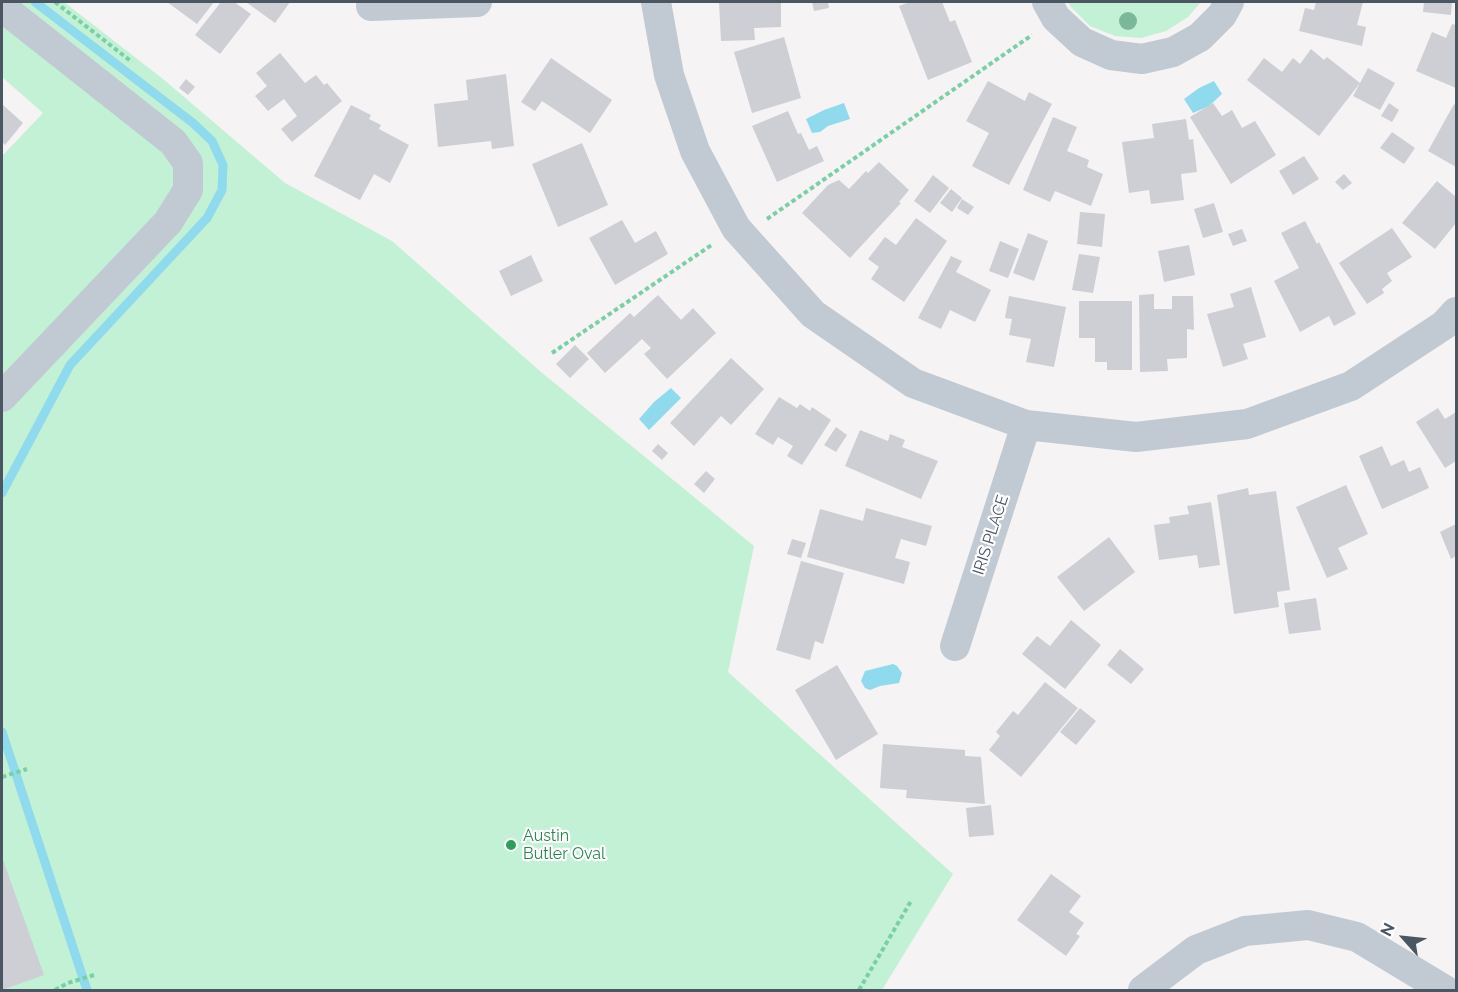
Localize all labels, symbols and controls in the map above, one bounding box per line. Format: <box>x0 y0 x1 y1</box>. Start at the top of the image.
street label: IRIS PLACE <box>969 493 1013 577</box>
place label: Austin Butler Oval <box>523 826 605 864</box>
marker: Austin Butler Oval <box>504 838 518 852</box>
north arrow <box>1374 908 1434 968</box>
text: N <box>1376 920 1399 939</box>

